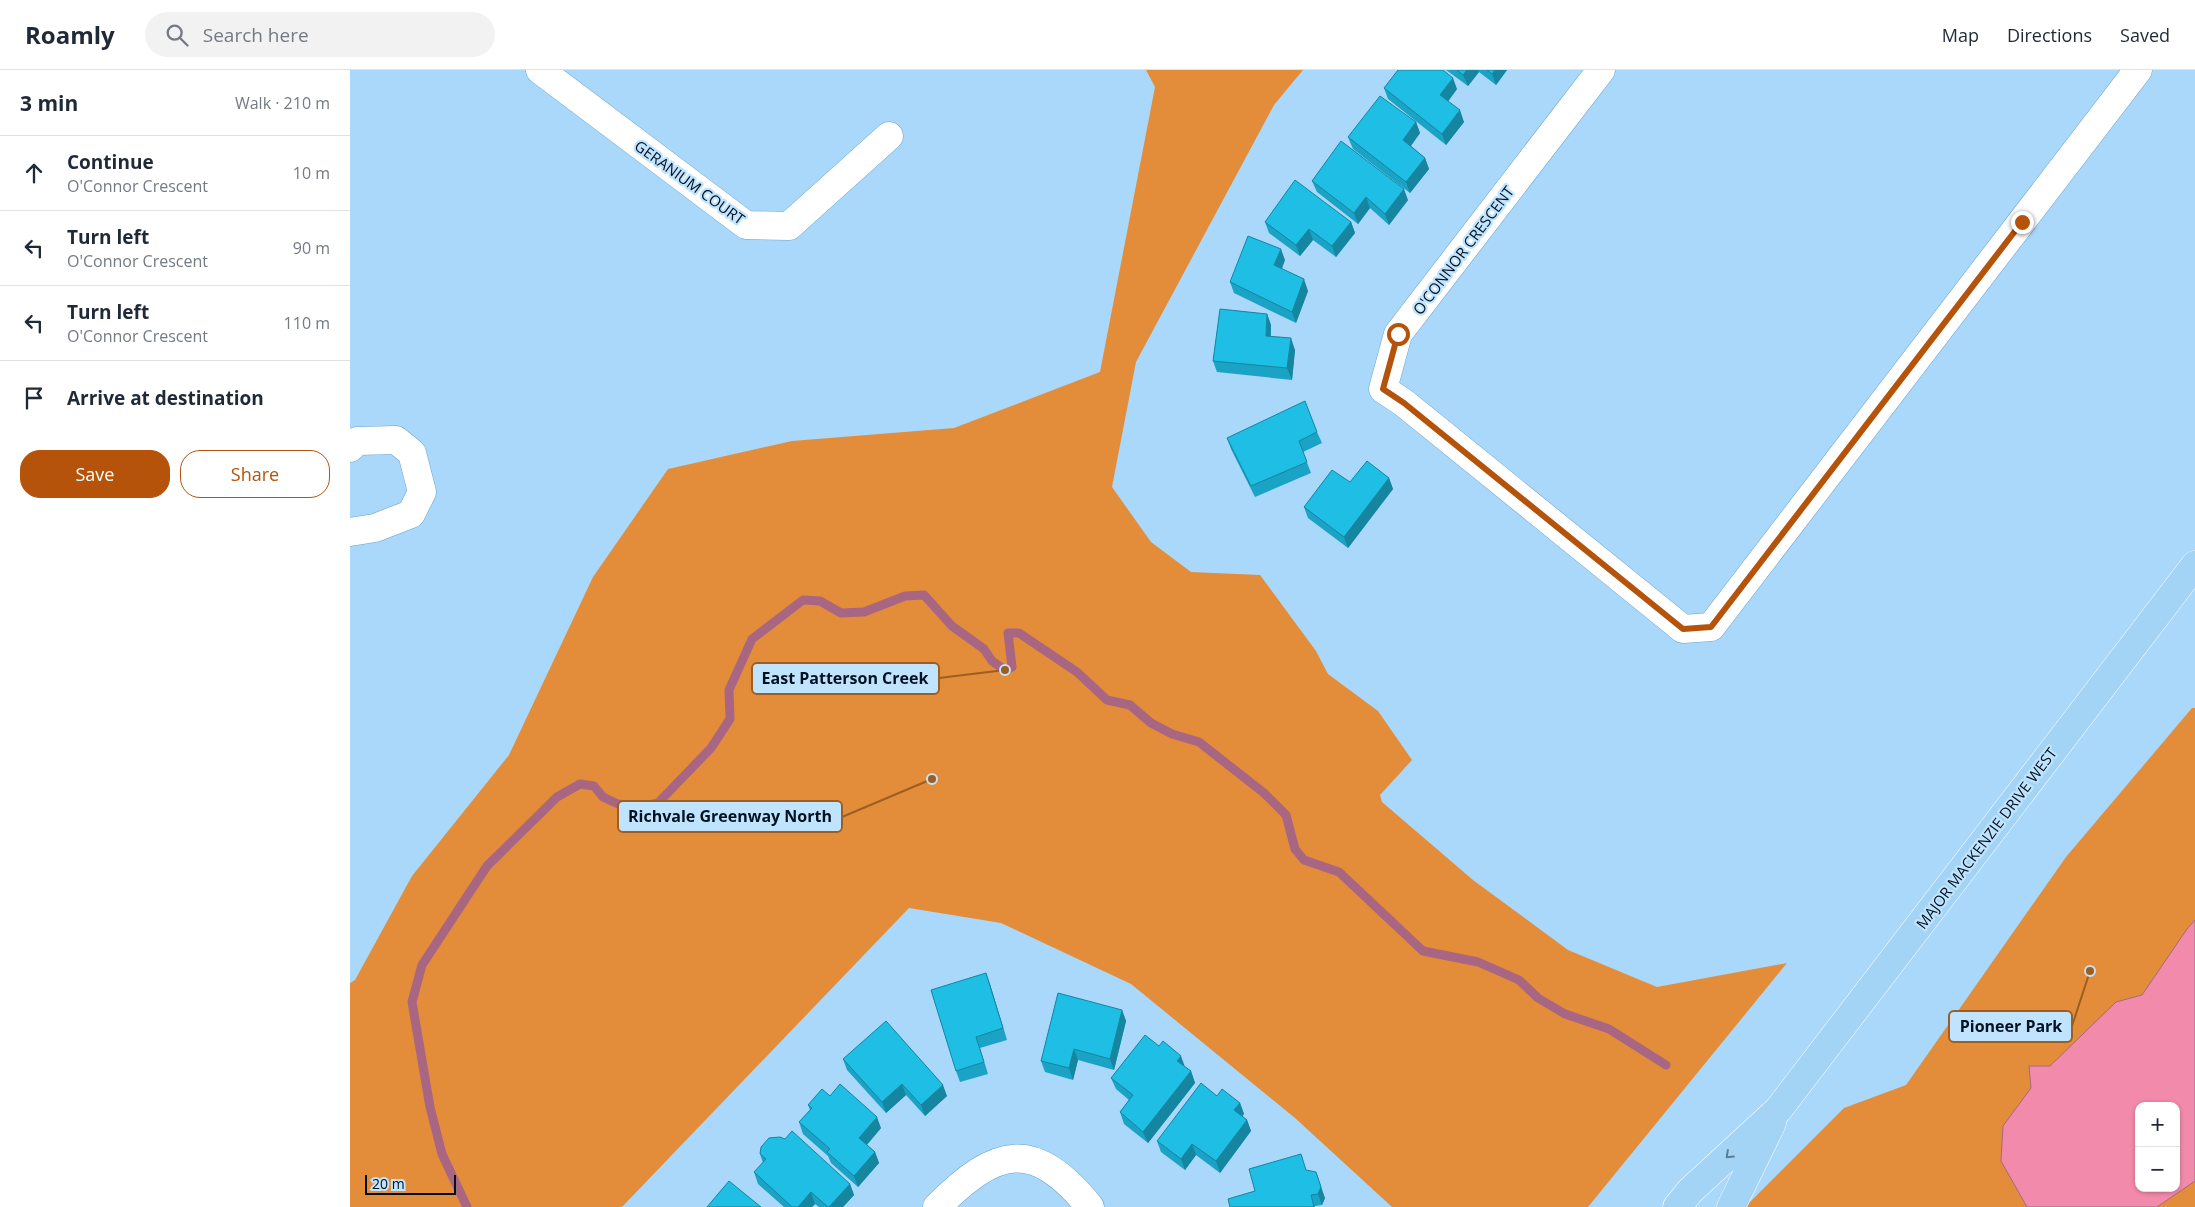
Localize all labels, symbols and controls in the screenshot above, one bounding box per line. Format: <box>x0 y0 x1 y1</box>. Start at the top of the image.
search box <box>145 12 495 57</box>
text: Roamly <box>25 18 115 51</box>
icon: search <box>163 21 191 49</box>
text: Search here <box>203 22 309 48</box>
text: Map <box>1942 23 1979 47</box>
text: Directions <box>2007 23 2092 47</box>
text: Saved <box>2120 23 2170 47</box>
text: 3 min <box>20 89 78 117</box>
text: Walk · 210 m <box>235 92 330 114</box>
street label: GERANIUM COURT <box>631 135 750 229</box>
text: Continue <box>67 149 154 175</box>
icon: ahead <box>20 159 48 187</box>
text: 10 m <box>293 162 330 184</box>
text: O'Connor Crescent <box>67 175 208 197</box>
street label: O'CONNOR CRESCENT <box>1408 181 1518 318</box>
route end <box>2011 211 2034 234</box>
text: Turn left <box>67 224 149 250</box>
icon: left <box>20 234 48 262</box>
text: 90 m <box>293 237 330 259</box>
text: O'Connor Crescent <box>67 250 208 272</box>
text: Turn left <box>67 299 149 325</box>
icon: left <box>20 309 48 337</box>
text: 110 m <box>284 312 330 334</box>
route start <box>1387 323 1410 346</box>
text: O'Connor Crescent <box>67 325 208 347</box>
icon: arrive <box>20 384 48 412</box>
text: Arrive at destination <box>67 385 264 411</box>
button: Save <box>20 450 170 498</box>
button: Share <box>180 450 330 498</box>
callout: East Patterson Creek <box>752 663 939 694</box>
text: East Patterson Creek <box>762 667 928 689</box>
street label: MAJOR MACKENZIE DRIVE WEST <box>1911 743 2061 933</box>
callout: Richvale Greenway North <box>618 801 842 832</box>
text: Richvale Greenway North <box>628 805 832 827</box>
callout: Pioneer Park <box>1949 1011 2072 1042</box>
text: Pioneer Park <box>1960 1015 2062 1037</box>
map controls <box>2135 1102 2180 1192</box>
button: + <box>2135 1102 2180 1147</box>
button: − <box>2135 1147 2180 1192</box>
one-way arrow <box>1725 1149 1734 1158</box>
scale bar <box>365 1172 456 1195</box>
text: 20 m <box>372 1174 405 1193</box>

